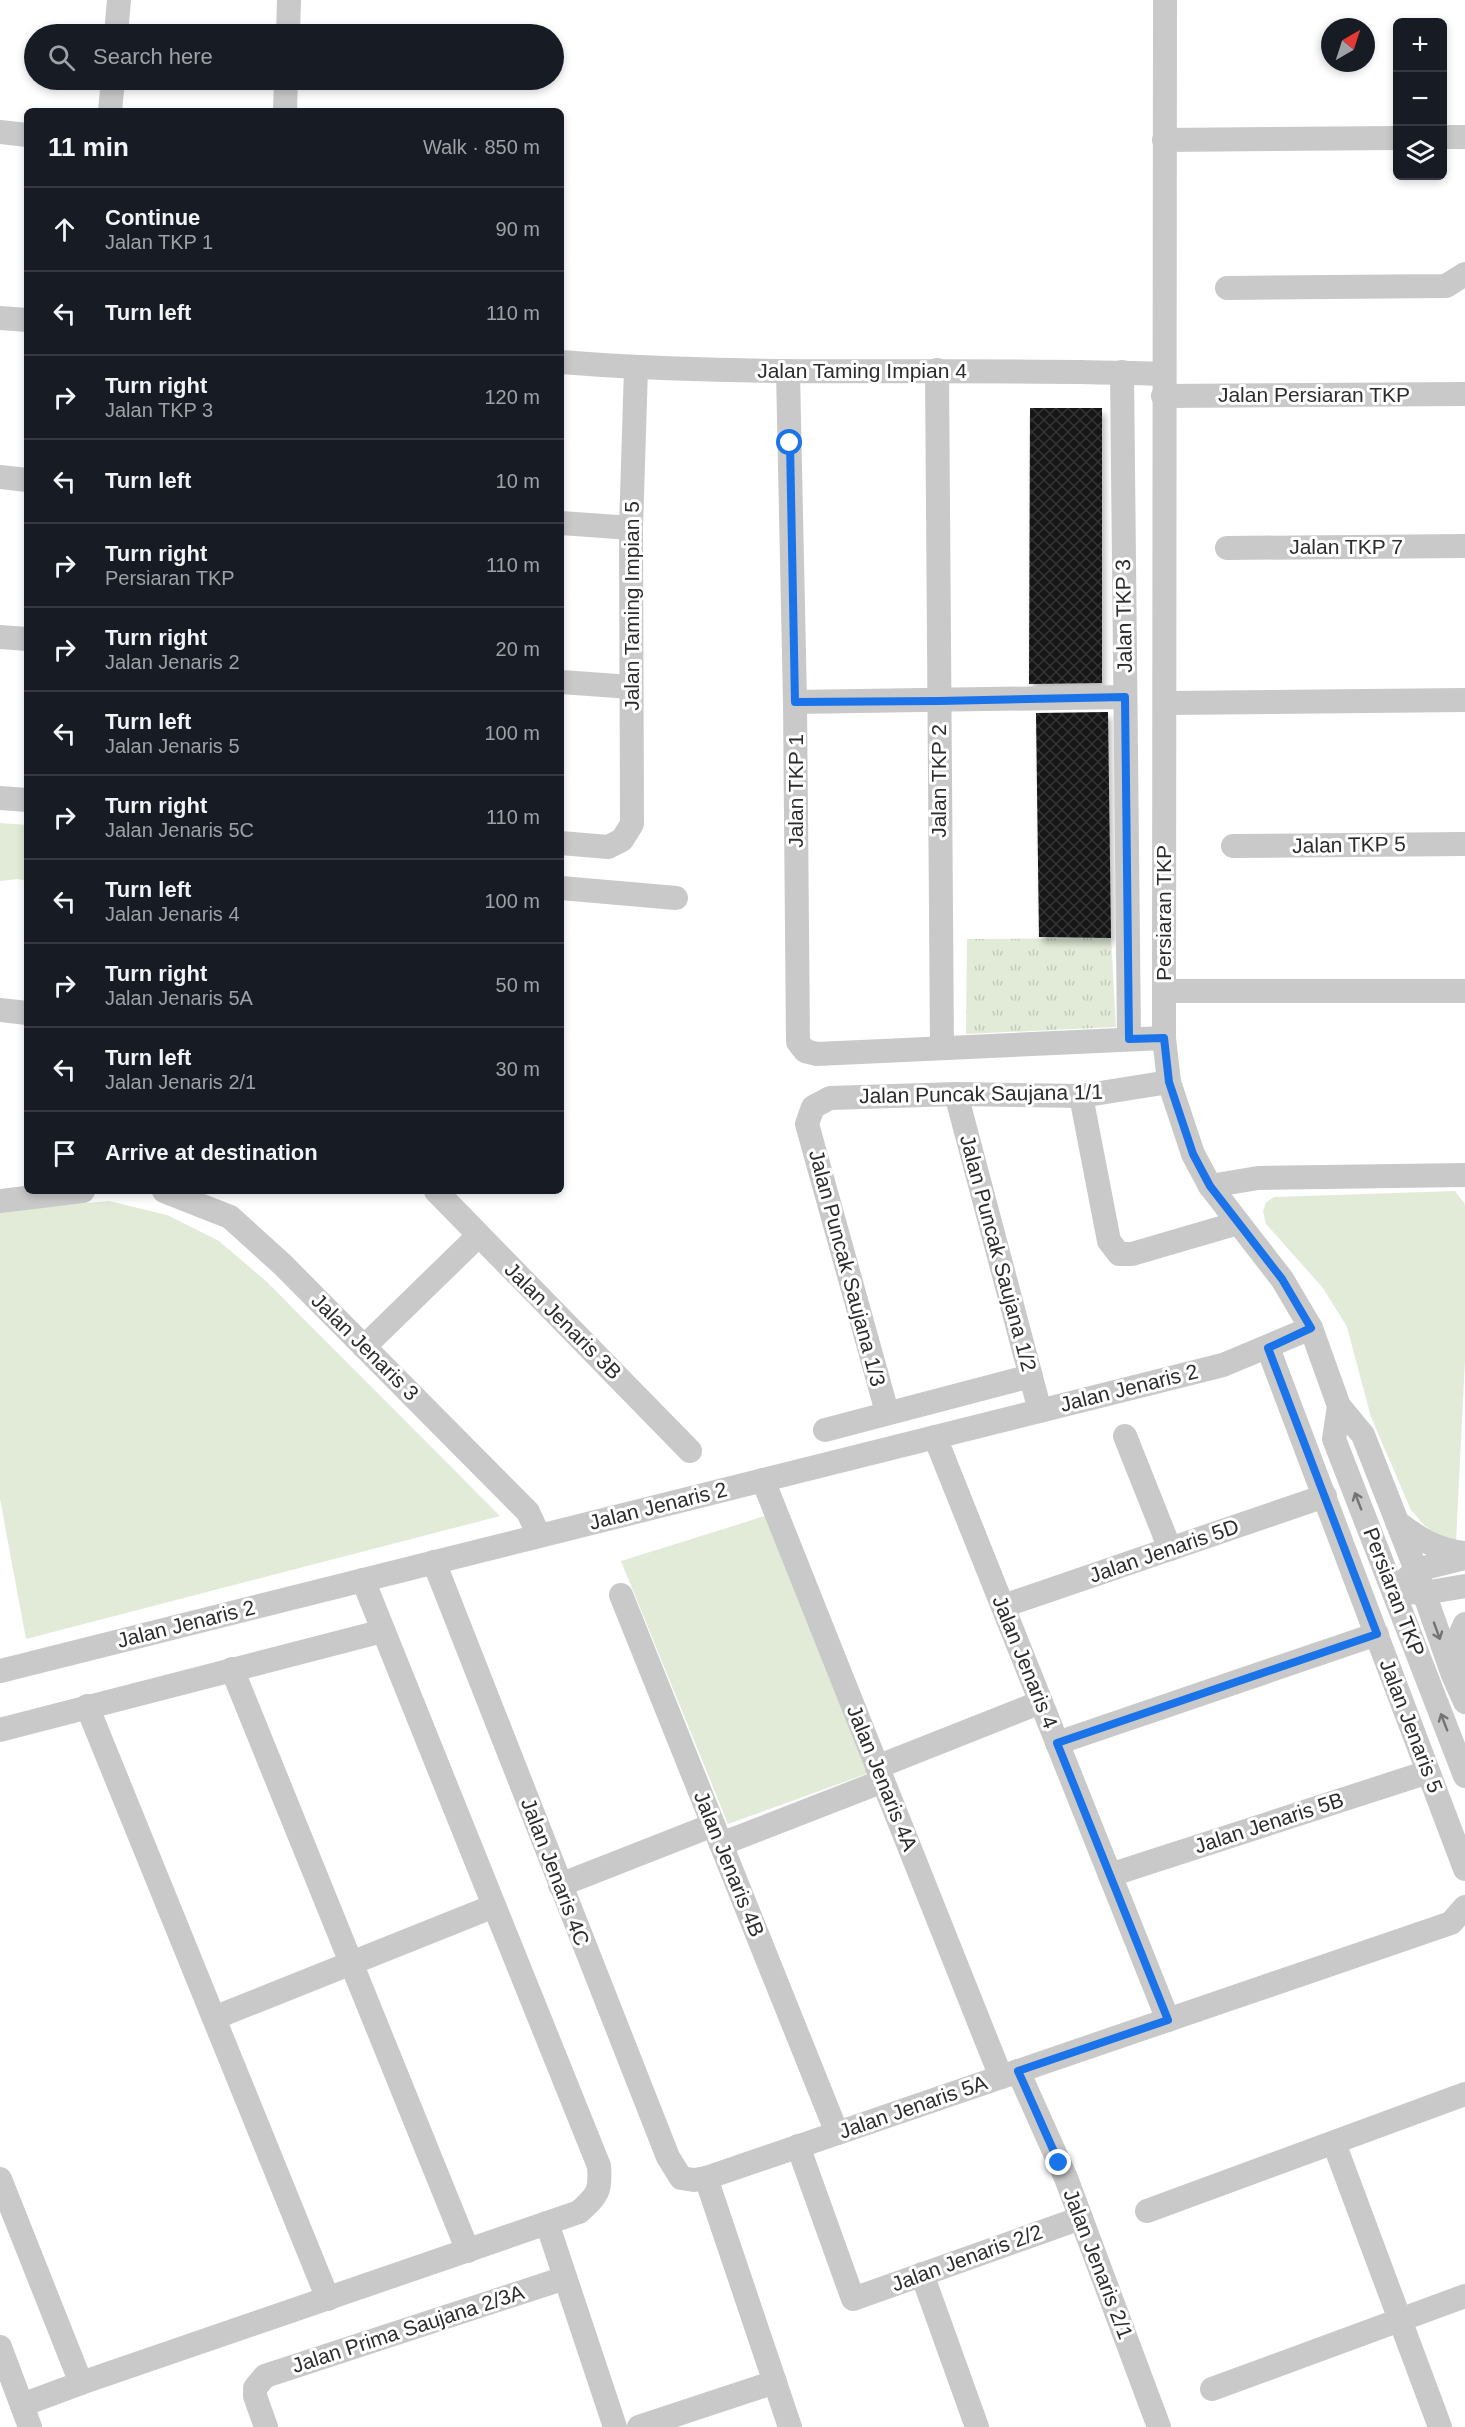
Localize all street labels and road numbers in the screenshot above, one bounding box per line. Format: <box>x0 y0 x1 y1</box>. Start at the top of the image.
street label: Jalan Taming Impian 4 <box>757 359 967 382</box>
street label: Jalan Persiaran TKP <box>1218 383 1410 406</box>
street label: Jalan Taming Impian 5 <box>620 501 643 711</box>
street label: Jalan TKP 7 <box>1289 535 1403 558</box>
street label: Jalan TKP 3 <box>1111 559 1136 673</box>
street label: Jalan TKP 2 <box>927 724 950 838</box>
street label: Jalan TKP 1 <box>784 734 807 848</box>
street label: Jalan TKP 5 <box>1292 832 1406 857</box>
street label: Persiaran TKP <box>1152 845 1175 981</box>
street label: Jalan Puncak Saujana 1/1 <box>859 1080 1103 1107</box>
street label: Jalan Puncak Saujana 1/2 <box>956 1132 1041 1374</box>
street label: Jalan Puncak Saujana 1/3 <box>805 1147 890 1389</box>
street label: Jalan Jenaris 3B <box>500 1258 626 1384</box>
street label: Jalan Jenaris 3 <box>307 1289 423 1405</box>
street label: Jalan Jenaris 2 <box>1058 1359 1200 1416</box>
street label: Jalan Jenaris 2 <box>587 1477 729 1534</box>
street label: Jalan Jenaris 5D <box>1086 1514 1242 1587</box>
street label: Persiaran TKP <box>1359 1524 1430 1660</box>
street label: Jalan Jenaris 4 <box>988 1592 1063 1732</box>
street label: Jalan Jenaris 2 <box>115 1595 257 1652</box>
street label: Jalan Jenaris 5 <box>1375 1656 1448 1796</box>
street label: Jalan Jenaris 4A <box>843 1702 922 1854</box>
street label: Jalan Jenaris 4B <box>690 1788 769 1940</box>
street label: Jalan Jenaris 5B <box>1191 1788 1346 1857</box>
street label: Jalan Jenaris 4C <box>517 1795 594 1949</box>
street label: Jalan Jenaris 5A <box>836 2070 990 2143</box>
street label: Jalan Jenaris 2/1 <box>1059 2186 1138 2342</box>
street label: Jalan Jenaris 2/2 <box>888 2220 1045 2295</box>
street label: Jalan Prima Saujana 2/3A <box>289 2280 527 2377</box>

